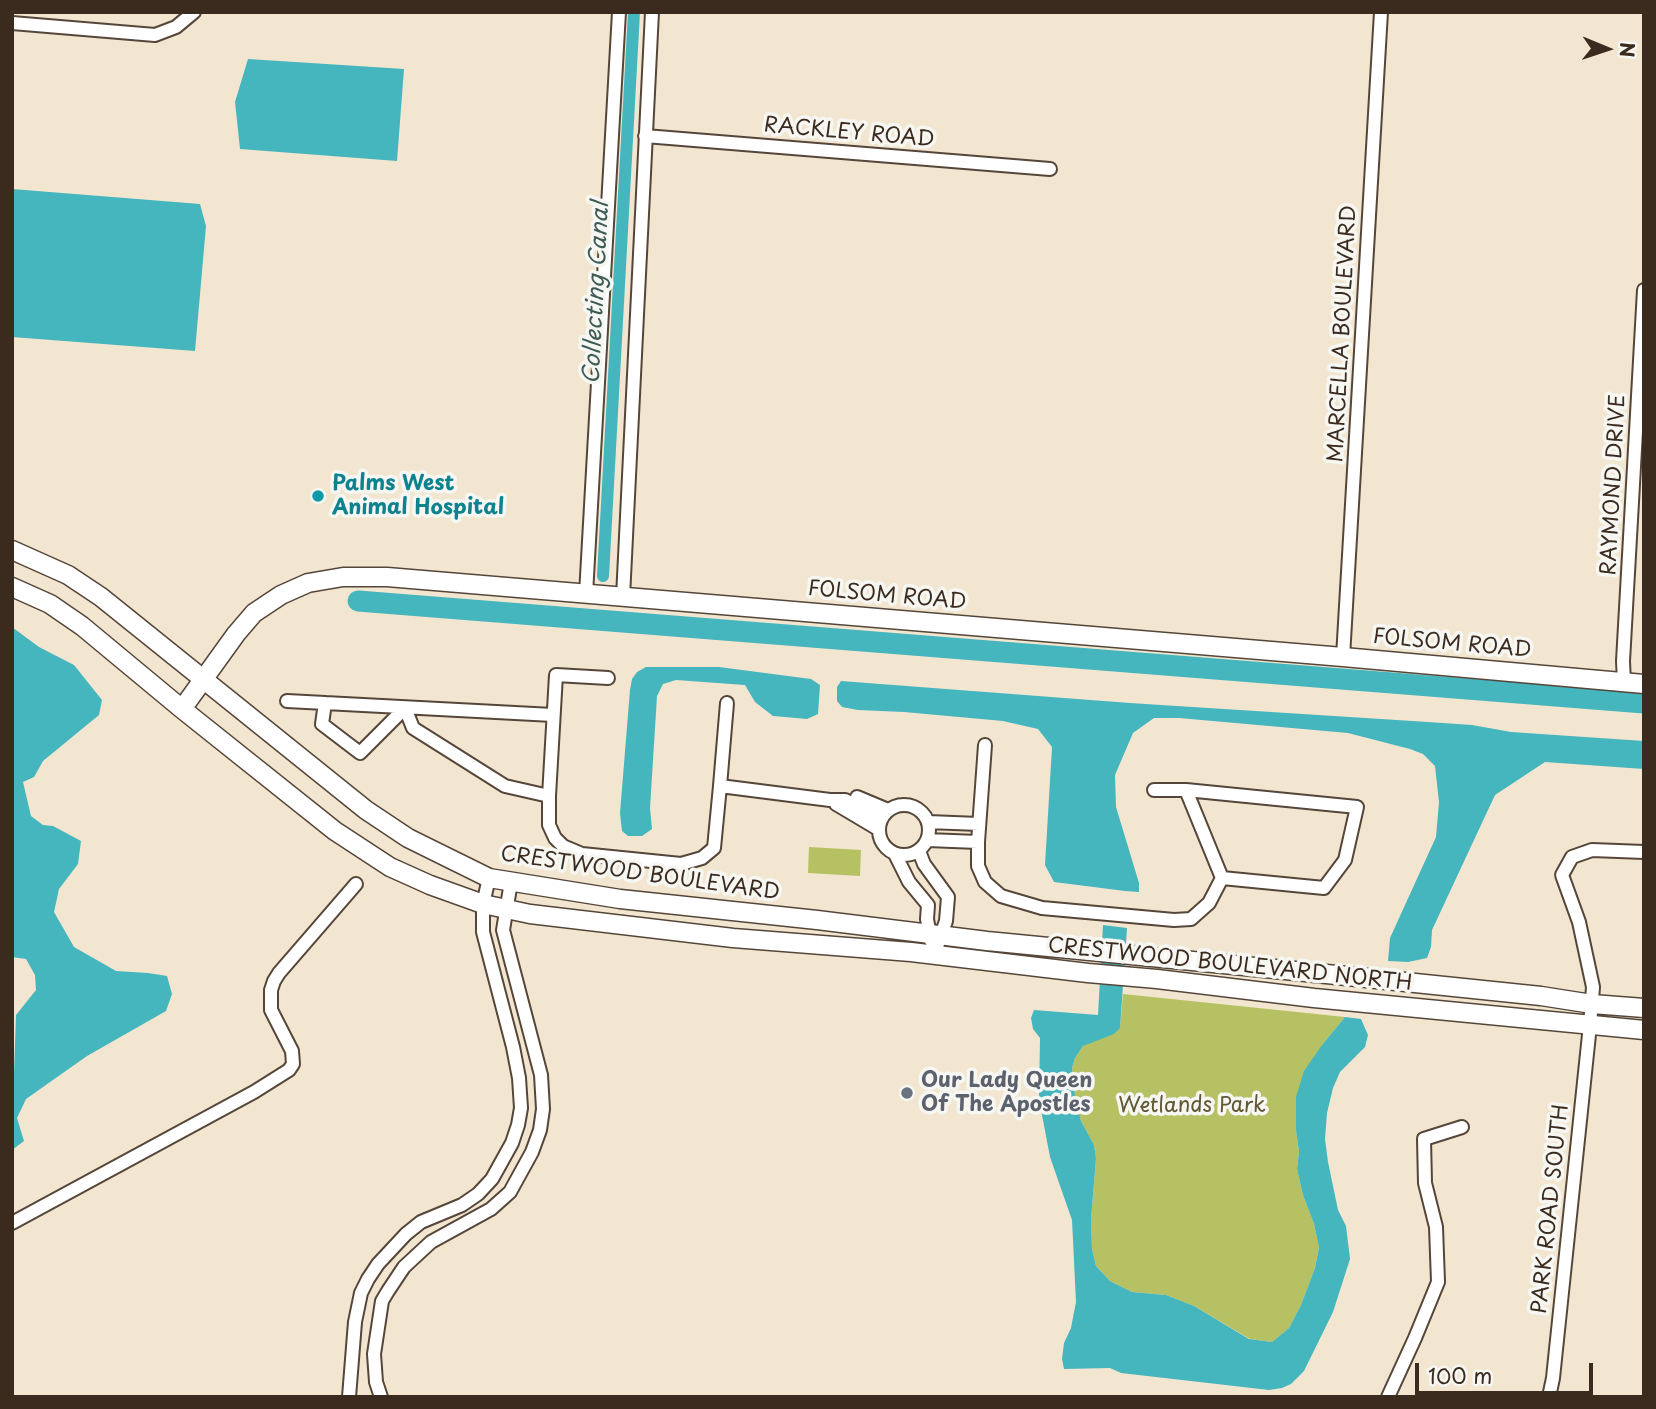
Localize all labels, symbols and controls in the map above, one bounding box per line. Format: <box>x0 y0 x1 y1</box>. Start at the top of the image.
north arrow <box>1572 14 1642 84</box>
text: N <box>1614 42 1642 58</box>
street label: RACKLEY ROAD <box>763 113 935 153</box>
water label: Collecting Canal <box>578 201 616 385</box>
street label: MARCELLA BOULEVARD <box>1324 205 1362 463</box>
street label: RAYMOND DRIVE <box>1597 394 1631 576</box>
place label: Palms West Animal Hospital <box>332 471 504 521</box>
marker: Palms West Animal Hospital <box>310 488 326 504</box>
street label: FOLSOM ROAD <box>807 577 967 615</box>
street label: FOLSOM ROAD <box>1372 625 1532 663</box>
street label: CRESTWOOD BOULEVARD <box>499 842 781 906</box>
street label: CRESTWOOD BOULEVARD NORTH <box>1047 933 1413 997</box>
place label: Our Lady Queen Of The Apostles <box>921 1068 1092 1118</box>
marker: Our Lady Queen Of The Apostles <box>899 1085 915 1101</box>
park label: Wetlands Park <box>1118 1093 1266 1119</box>
street label: PARK ROAD SOUTH <box>1527 1103 1575 1315</box>
scale bar <box>1418 1350 1596 1394</box>
text: 100 m <box>1428 1359 1492 1391</box>

